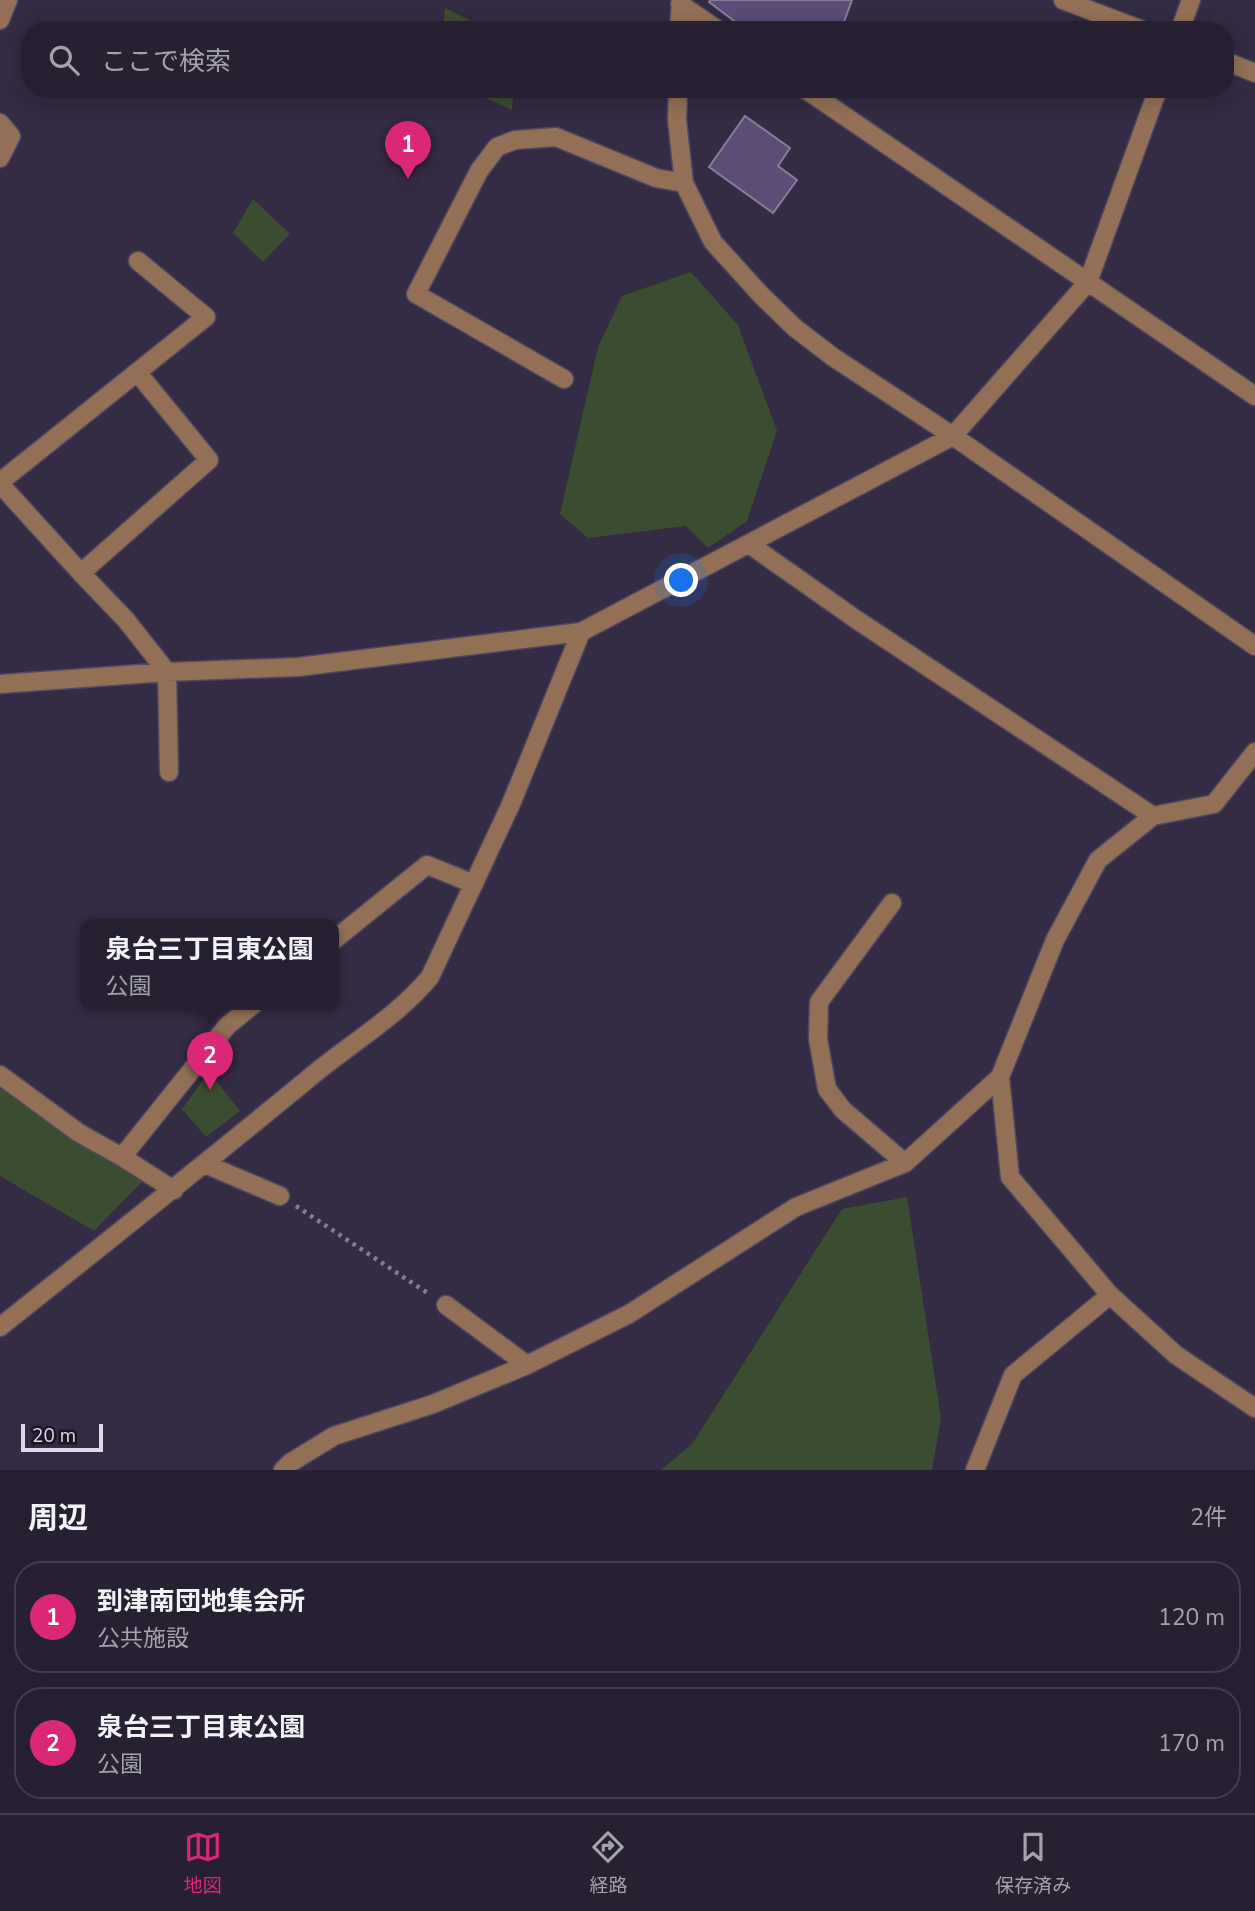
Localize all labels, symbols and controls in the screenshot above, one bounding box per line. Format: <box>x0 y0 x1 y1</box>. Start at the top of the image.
search box <box>21 21 1234 98</box>
icon: search <box>45 41 83 79</box>
text: ここで検索 <box>101 44 231 79</box>
pin: 1 <box>385 121 431 179</box>
your location <box>664 563 698 597</box>
popup <box>80 919 339 1010</box>
text: 泉台三丁目東公園 <box>105 932 314 967</box>
text: 公園 <box>105 971 151 1002</box>
pin: 2 <box>187 1032 233 1090</box>
scale bar <box>21 1421 103 1453</box>
text: 20 m <box>32 1423 76 1449</box>
text: 周辺 <box>28 1498 88 1539</box>
text: 2件 <box>1190 1502 1227 1533</box>
text: 到津南団地集会所 <box>97 1584 305 1619</box>
text: 1 <box>46 1602 60 1633</box>
text: 120 m <box>1158 1602 1225 1633</box>
text: 公共施設 <box>97 1623 189 1654</box>
text: 泉台三丁目東公園 <box>97 1710 305 1745</box>
text: 2 <box>46 1728 60 1759</box>
text: 170 m <box>1158 1728 1225 1759</box>
text: 公園 <box>97 1749 143 1780</box>
tab: 地図 <box>184 1828 222 1899</box>
tab: 経路 <box>589 1828 627 1899</box>
tab: 保存済み <box>995 1828 1071 1899</box>

